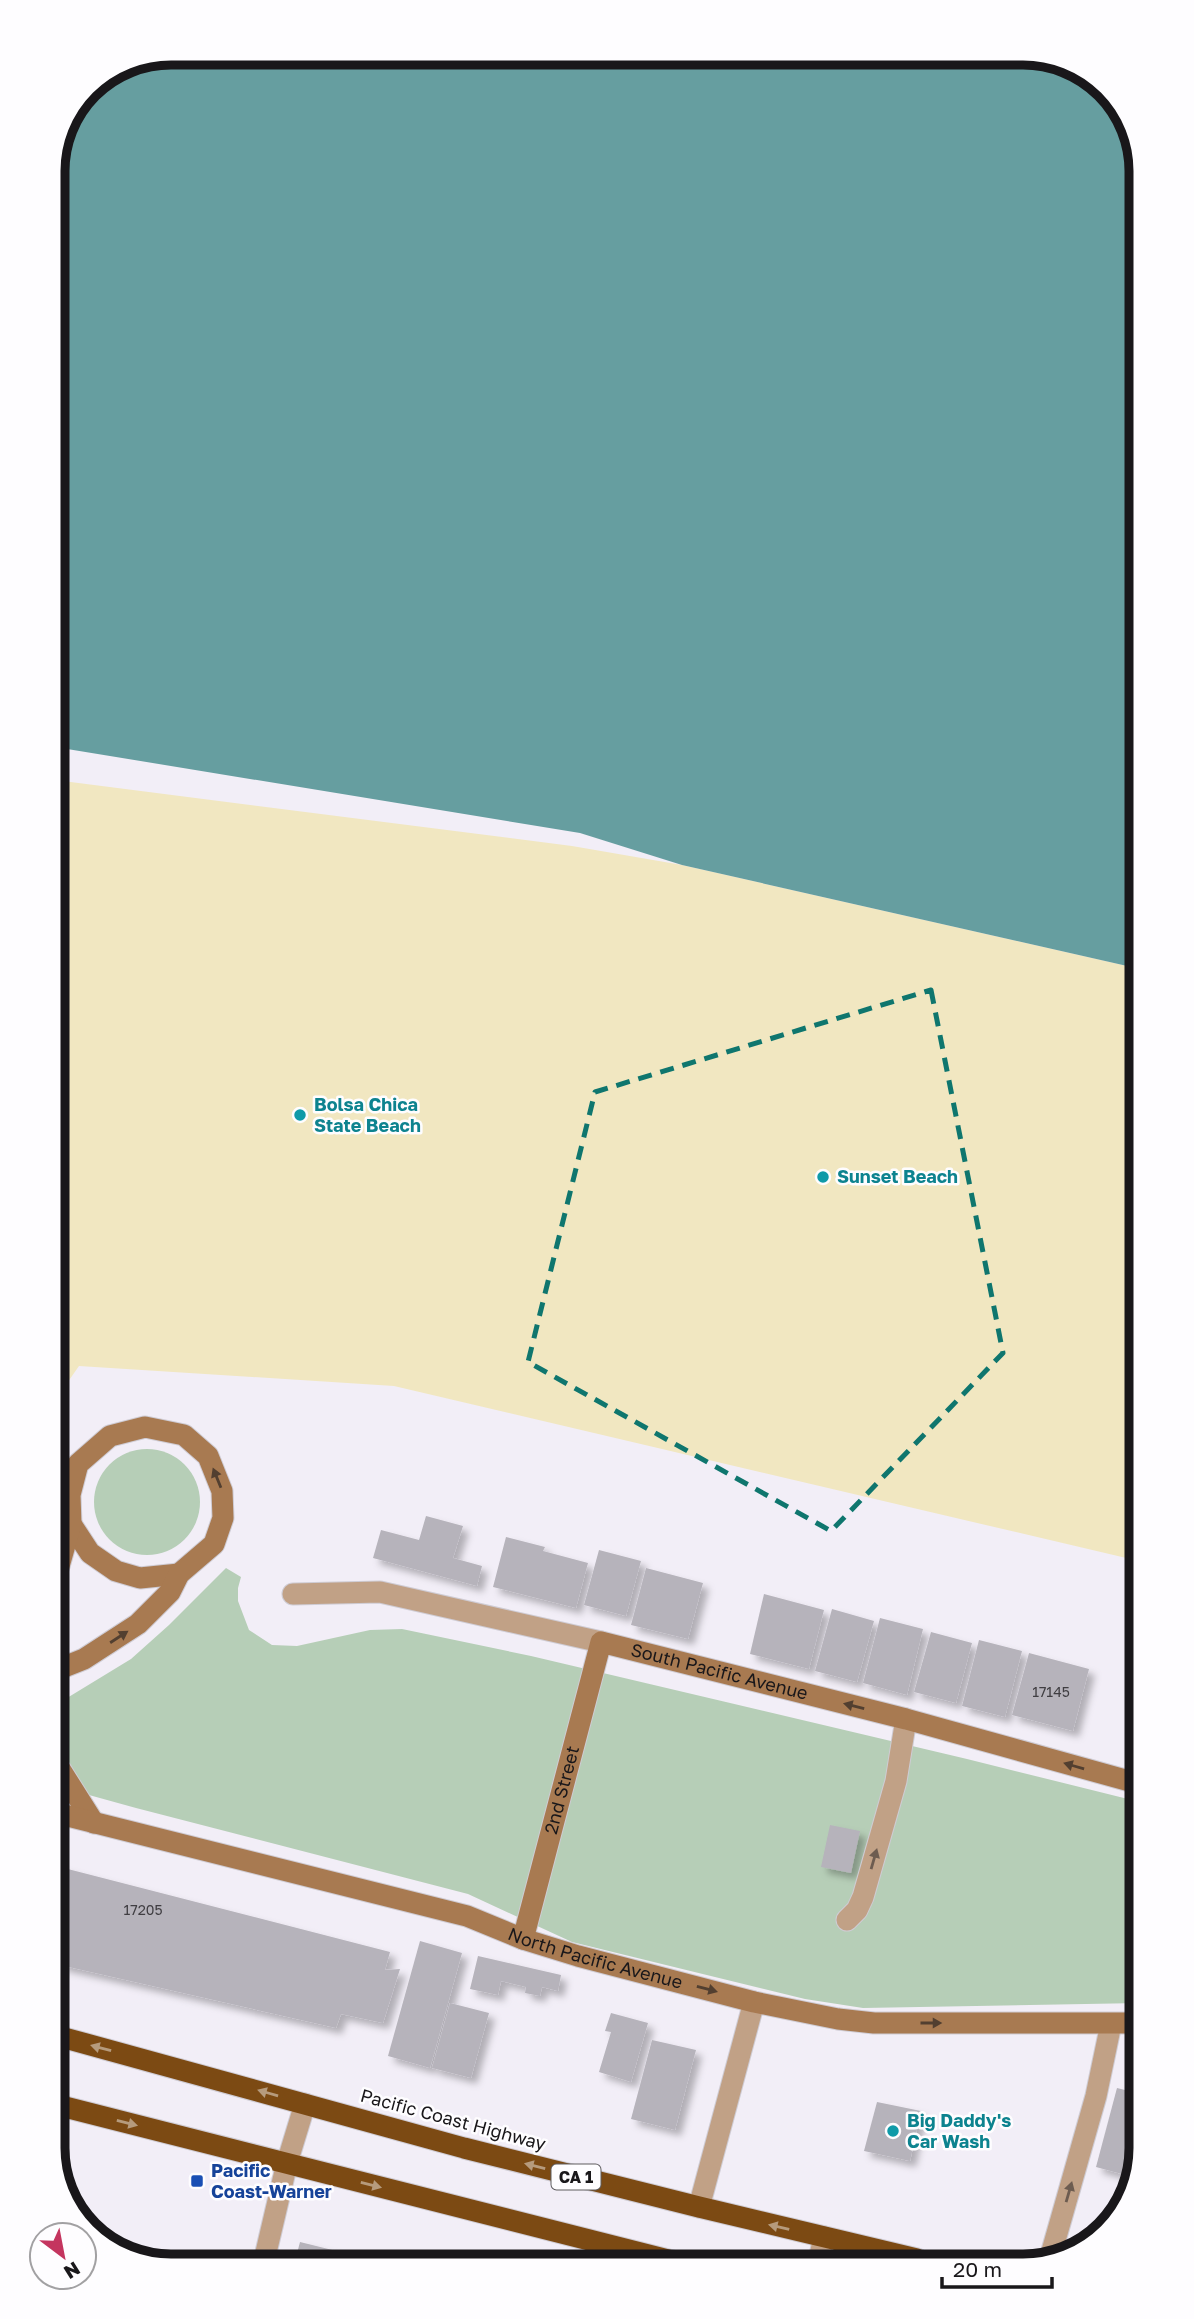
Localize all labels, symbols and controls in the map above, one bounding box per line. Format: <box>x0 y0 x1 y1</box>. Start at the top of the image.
place label: Bolsa Chica State Beach <box>314 1093 421 1136</box>
marker: Bolsa Chica State Beach <box>292 1107 308 1123</box>
place label: Sunset Beach <box>837 1165 958 1187</box>
marker: Sunset Beach <box>815 1169 831 1185</box>
one-way arrow <box>212 1468 223 1489</box>
one-way arrow <box>109 1630 129 1643</box>
street label: South Pacific Avenue <box>629 1638 810 1704</box>
house number: 17145 <box>1032 1683 1070 1700</box>
one-way arrow <box>843 1700 865 1711</box>
street label: 2nd Street <box>539 1743 583 1836</box>
one-way arrow <box>1063 1760 1085 1771</box>
one-way arrow <box>869 1848 879 1869</box>
house number: 17205 <box>123 1901 163 1918</box>
street label: North Pacific Avenue <box>505 1922 685 1993</box>
one-way arrow <box>696 1984 718 1995</box>
one-way arrow <box>920 2017 942 2029</box>
one-way arrow <box>90 2042 112 2053</box>
street label: Pacific Coast Highway <box>358 2084 548 2154</box>
one-way arrow <box>257 2088 278 2098</box>
place label: Big Daddy's Car Wash <box>907 2109 1011 2152</box>
one-way arrow <box>116 2118 138 2129</box>
marker: Big Daddy's Car Wash <box>885 2123 901 2139</box>
place label: Pacific Coast-Warner <box>211 2159 332 2202</box>
one-way arrow <box>523 2160 545 2171</box>
road number: CA 1 <box>552 2164 600 2190</box>
marker: Pacific Coast-Warner <box>189 2173 205 2189</box>
one-way arrow <box>361 2180 383 2191</box>
one-way arrow <box>1064 2181 1074 2202</box>
north arrow <box>28 2221 98 2291</box>
one-way arrow <box>768 2221 790 2232</box>
scale bar <box>942 2246 1052 2290</box>
text: 20 m <box>953 2256 1002 2282</box>
text: N <box>60 2257 84 2284</box>

